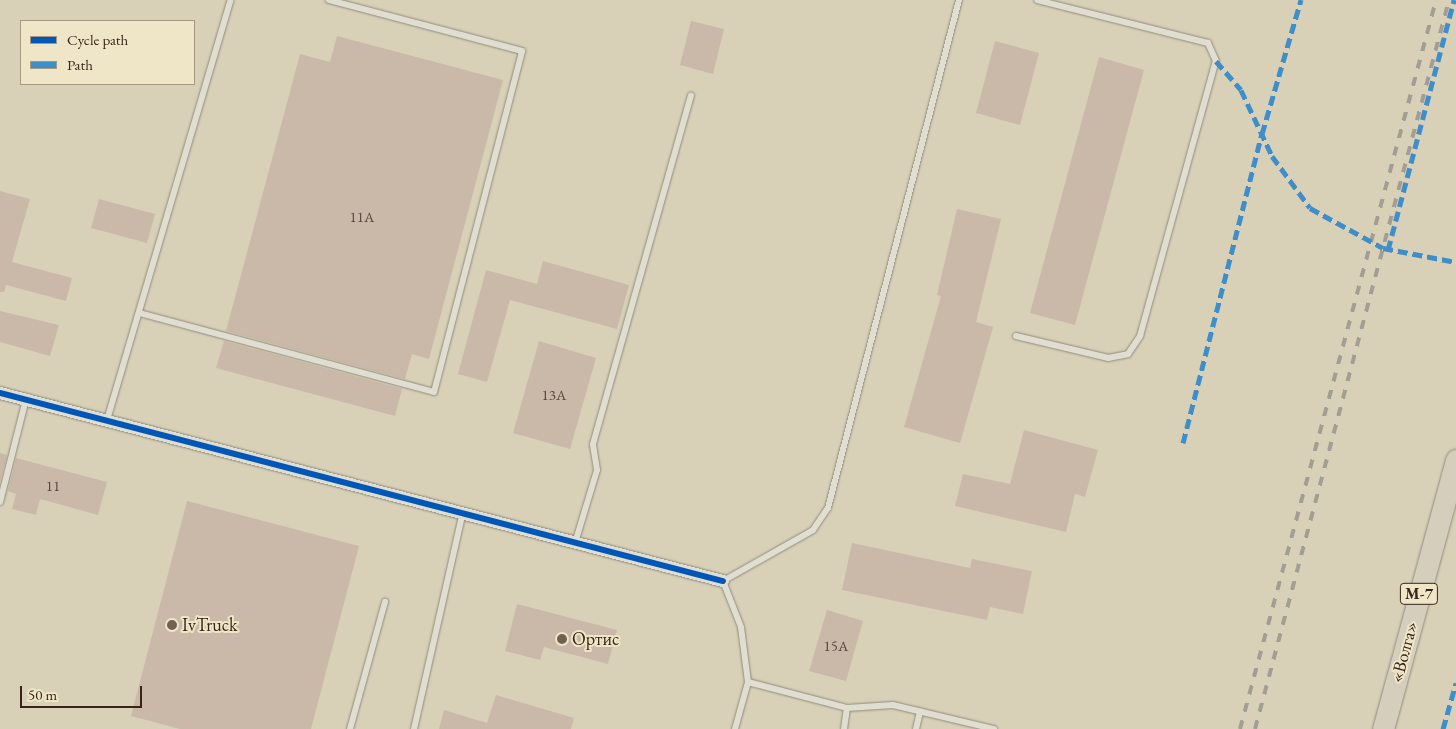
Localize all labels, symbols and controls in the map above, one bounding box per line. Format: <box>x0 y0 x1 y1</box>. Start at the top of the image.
legend <box>20 20 195 85</box>
text: Cycle path <box>67 30 128 49</box>
text: Path <box>67 55 93 74</box>
house number: 11А <box>350 208 374 226</box>
house number: 13А <box>542 386 566 404</box>
house number: 11 <box>46 477 60 495</box>
road number: М-7 <box>1399 580 1439 608</box>
place label: IvTruck <box>182 614 238 636</box>
marker: IvTruck <box>166 619 178 631</box>
street label: «Волга» <box>1385 619 1423 685</box>
place label: Ортис <box>572 628 619 650</box>
marker: Ортис <box>556 633 568 645</box>
house number: 15А <box>824 637 848 655</box>
scale bar <box>22 676 145 708</box>
text: 50 m <box>28 685 57 704</box>

